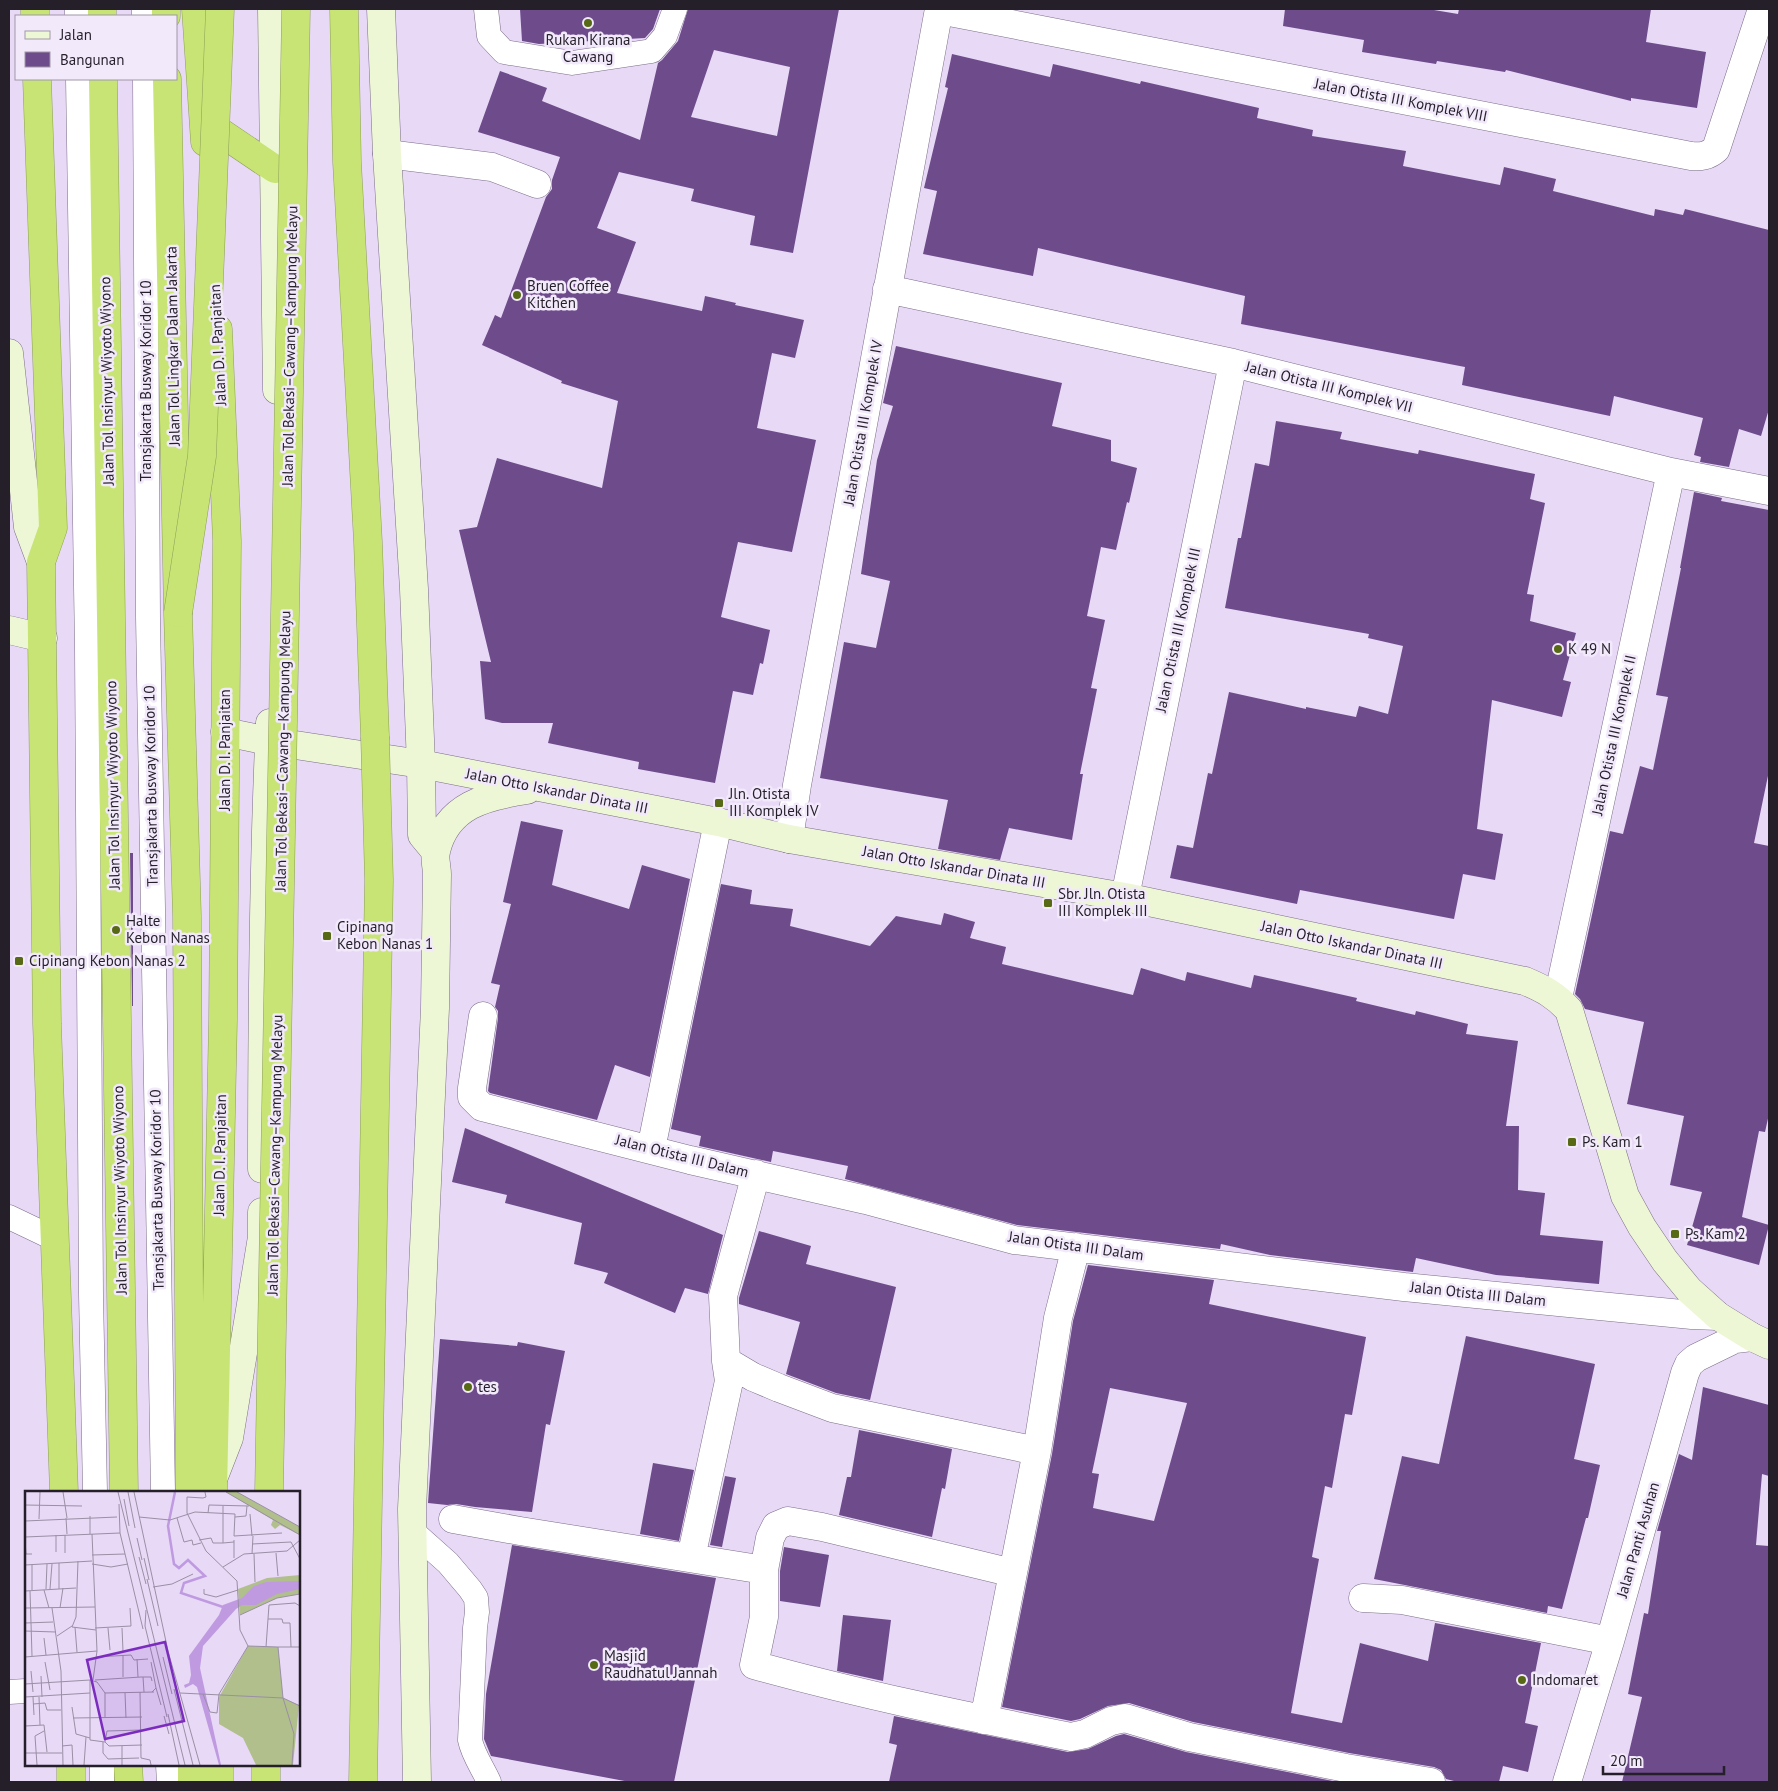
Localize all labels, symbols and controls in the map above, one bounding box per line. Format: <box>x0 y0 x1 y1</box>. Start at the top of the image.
legend <box>15 15 178 80</box>
marker: Rukan Kirana Cawang <box>582 17 594 29</box>
text: Jalan <box>59 25 92 44</box>
place label: Rukan Kirana Cawang <box>545 30 631 66</box>
text: Bangunan <box>60 50 124 69</box>
street label: Jalan Otista III Komplek VIII <box>1312 73 1489 126</box>
street label: Jalan Tol Bekasi–Cawang–Kampung Melayu <box>278 205 301 488</box>
street label: Jalan Tol Lingkar Dalam Jakarta <box>161 246 184 447</box>
street label: Jalan Tol Insinyur Wiyoto Wiyono <box>95 276 118 487</box>
place label: Bruen Coffee Kitchen <box>527 276 609 312</box>
street label: Transjakarta Busway Koridor 10 <box>136 280 155 482</box>
street label: Jalan D. I. Panjaitan <box>205 284 230 407</box>
marker: Bruen Coffee Kitchen <box>511 289 523 301</box>
street label: Jalan Otista III Komplek IV <box>838 338 886 508</box>
street label: Jalan Otista III Komplek VII <box>1243 356 1415 416</box>
street label: Jalan Otista III Komplek III <box>1151 546 1204 715</box>
street label: Jalan Tol Bekasi–Cawang–Kampung Melayu <box>271 610 294 893</box>
place label: K 49 N <box>1568 639 1611 658</box>
marker: K 49 N <box>1552 643 1564 655</box>
street label: Jalan Otista III Komplek II <box>1587 653 1640 818</box>
street label: Jalan Tol Insinyur Wiyoto Wiyono <box>101 680 124 891</box>
street label: Transjakarta Busway Koridor 10 <box>139 685 162 887</box>
street label: Jalan D. I. Panjaitan <box>215 689 234 812</box>
street label: Jalan Otto Iskandar Dinata III <box>463 763 650 818</box>
place label: Jln. Otista III Komplek IV <box>728 784 819 820</box>
marker: Jln. Otista III Komplek IV <box>713 797 725 809</box>
street label: Jalan Otto Iskandar Dinata III <box>860 841 1047 892</box>
place label: Sbr. Jln. Otista III Komplek III <box>1058 884 1148 920</box>
marker: Sbr. Jln. Otista III Komplek III <box>1042 897 1054 909</box>
place label: Halte Kebon Nanas <box>126 911 210 947</box>
street label: Jalan Otto Iskandar Dinata III <box>1258 916 1445 973</box>
place label: Cipinang Kebon Nanas 1 <box>337 917 433 953</box>
marker: Halte Kebon Nanas <box>110 924 122 936</box>
marker: Cipinang Kebon Nanas 1 <box>321 930 333 942</box>
place label: Cipinang Kebon Nanas 2 <box>29 951 186 970</box>
marker: Cipinang Kebon Nanas 2 <box>13 955 25 967</box>
street label: Jalan Tol Bekasi–Cawang–Kampung Melayu <box>263 1014 286 1297</box>
street label: Jalan Tol Insinyur Wiyoto Wiyono <box>108 1085 131 1296</box>
street label: Transjakarta Busway Koridor 10 <box>145 1089 168 1291</box>
street label: Jalan D. I. Panjaitan <box>209 1094 230 1217</box>
street label: Jalan Otista III Dalam <box>613 1130 751 1181</box>
place label: Ps. Kam 1 <box>1582 1132 1643 1151</box>
marker: Ps. Kam 1 <box>1566 1136 1578 1148</box>
place label: Ps. Kam 2 <box>1685 1224 1746 1243</box>
street label: Jalan Otista III Dalam <box>1006 1226 1145 1264</box>
marker: Ps. Kam 2 <box>1669 1228 1681 1240</box>
street label: Jalan Otista III Dalam <box>1408 1277 1547 1310</box>
place label: tes <box>478 1377 497 1396</box>
marker: tes <box>462 1381 474 1393</box>
street label: Jalan Panti Asuhan <box>1612 1480 1663 1601</box>
inset map <box>25 1491 300 1766</box>
place label: Masjid Raudhatul Jannah <box>604 1646 717 1682</box>
marker: Masjid Raudhatul Jannah <box>588 1659 600 1671</box>
place label: Indomaret <box>1532 1670 1598 1689</box>
marker: Indomaret <box>1516 1674 1528 1686</box>
scale bar <box>1603 1744 1724 1776</box>
text: 20 m <box>1610 1751 1643 1770</box>

